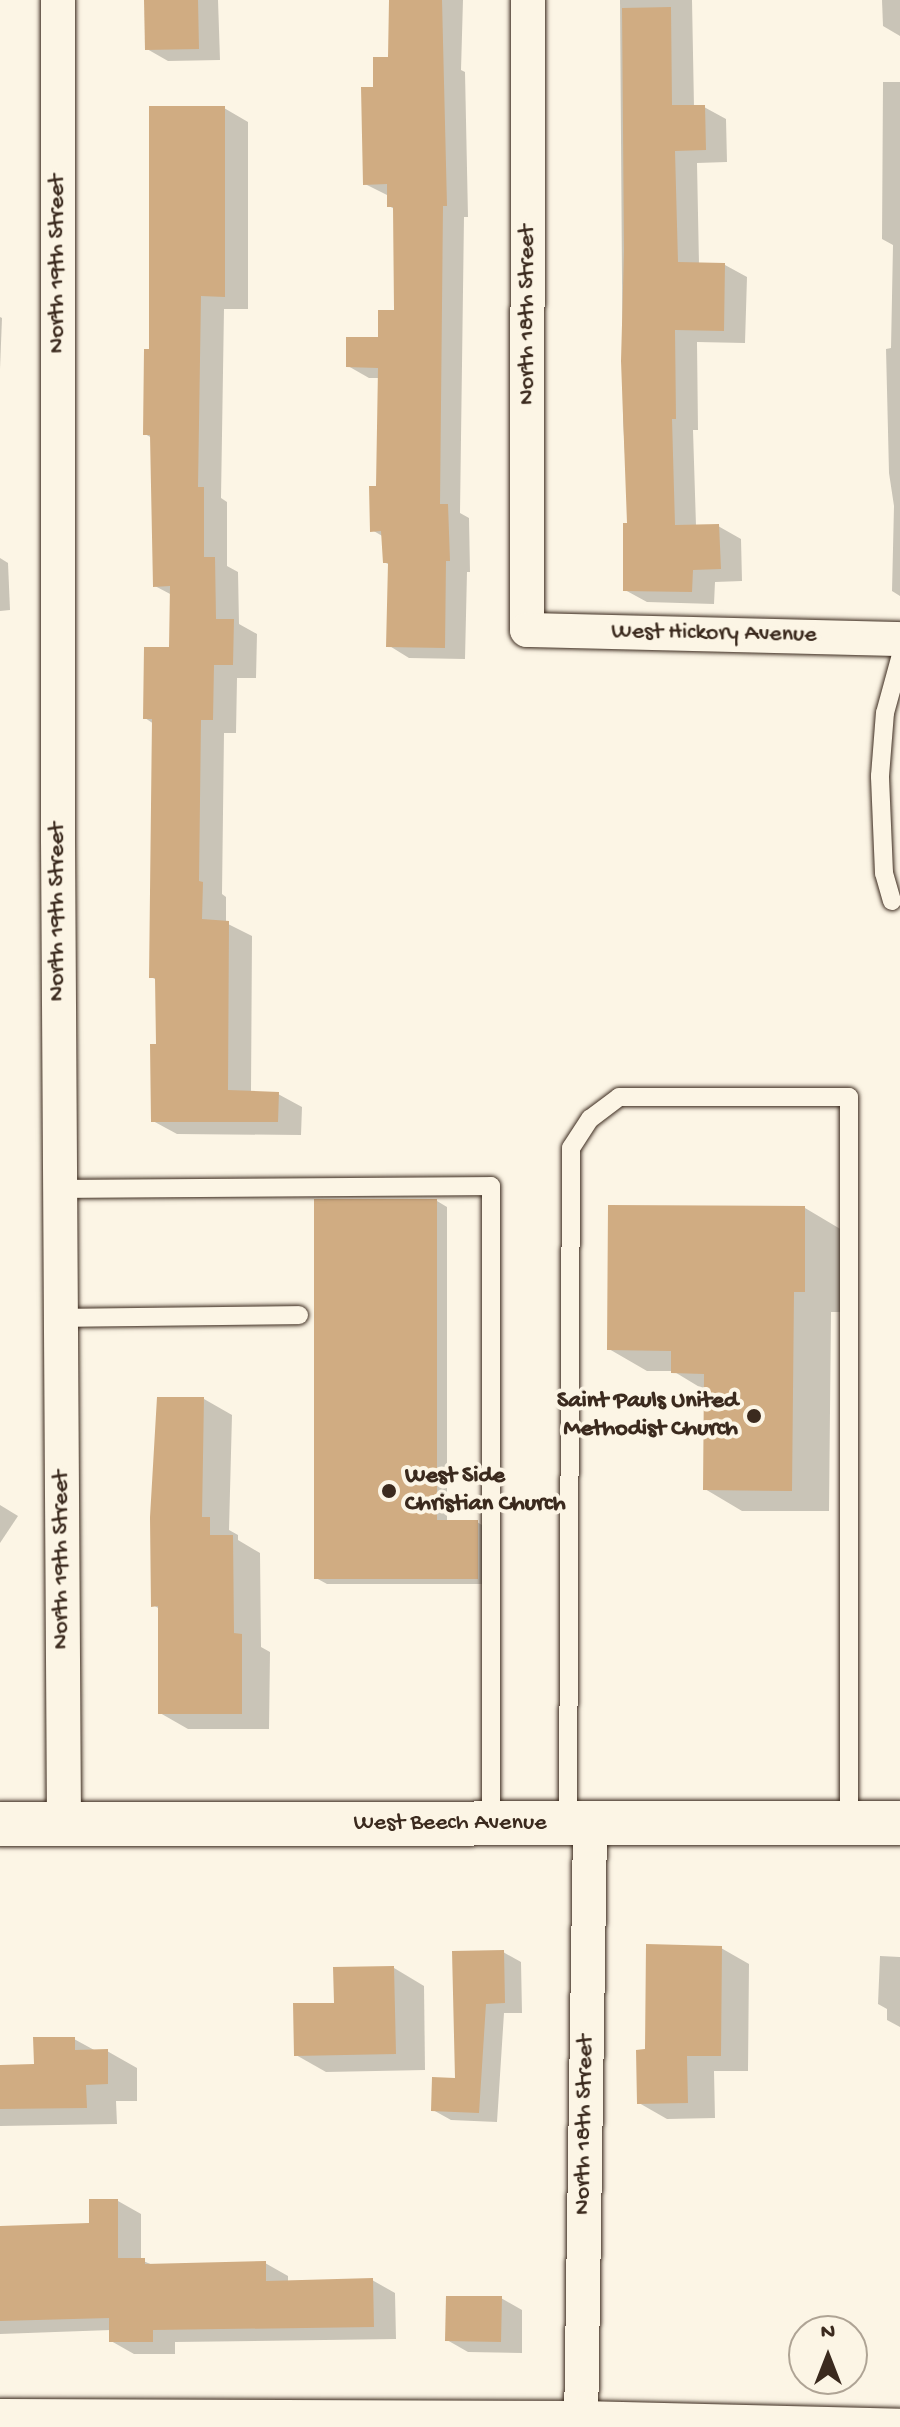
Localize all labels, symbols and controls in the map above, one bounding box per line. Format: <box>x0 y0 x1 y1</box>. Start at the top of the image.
street label: North 19th Street <box>44 174 72 354</box>
street label: North 18th Street <box>514 225 542 405</box>
street label: West Hickory Avenue <box>611 618 817 650</box>
street label: North 19th Street <box>44 822 72 1002</box>
place label: Saint Pauls United Methodist Church <box>557 1388 738 1444</box>
marker: Saint Pauls United Methodist Church <box>745 1407 763 1425</box>
place label: West Side Christian Church <box>405 1463 566 1519</box>
street label: North 19th Street <box>48 1470 76 1650</box>
marker: West Side Christian Church <box>380 1482 398 1500</box>
street label: West Beech Avenue <box>353 1810 547 1838</box>
street label: North 18th Street <box>569 2035 601 2215</box>
north arrow <box>788 2315 868 2395</box>
text: N <box>821 2320 835 2346</box>

